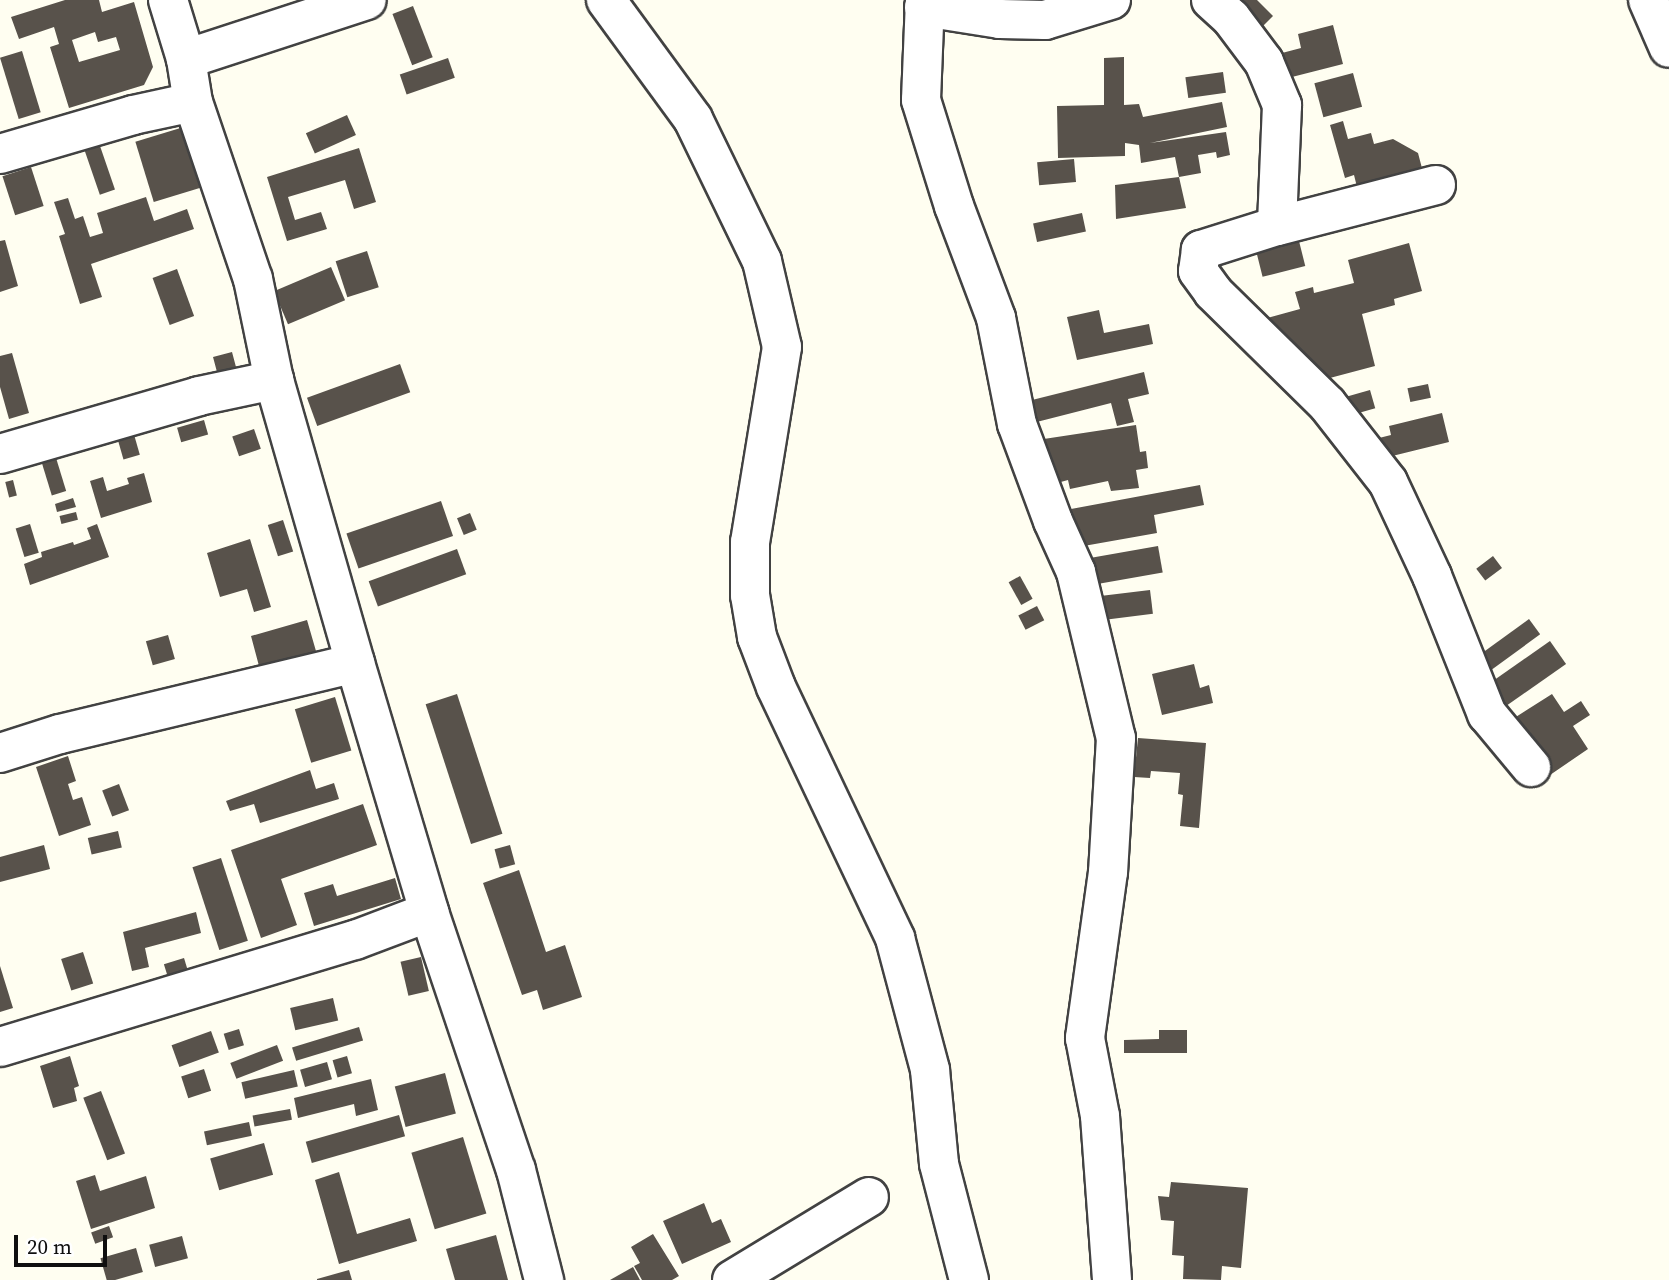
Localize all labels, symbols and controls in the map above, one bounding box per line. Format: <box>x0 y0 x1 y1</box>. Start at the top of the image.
scale bar <box>18 1220 110 1264</box>
text: 20 m <box>27 1232 72 1261</box>

